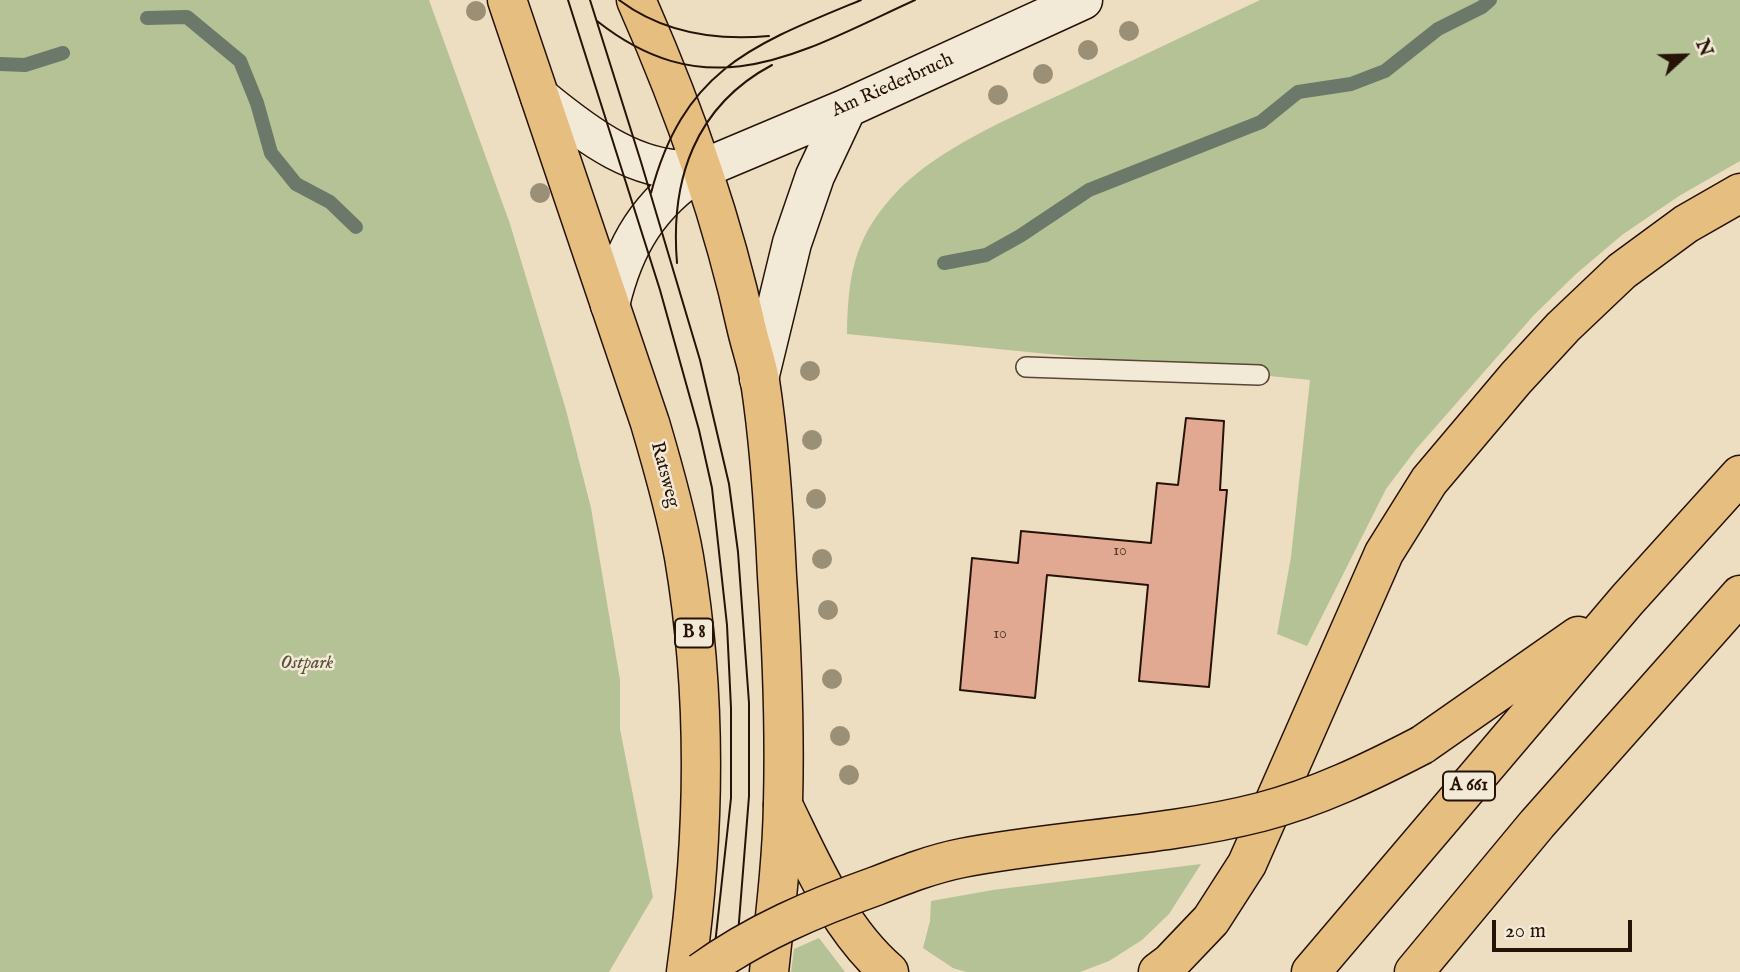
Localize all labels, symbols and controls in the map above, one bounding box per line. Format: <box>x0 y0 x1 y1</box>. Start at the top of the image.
north arrow <box>1649 21 1719 91</box>
text: N <box>1689 36 1718 60</box>
street label: Am Riederbruch <box>829 49 957 123</box>
street label: Ratsweg <box>644 440 684 510</box>
house number: 10 <box>1113 542 1127 562</box>
road number: B 8 <box>675 618 713 648</box>
house number: 10 <box>993 625 1007 645</box>
park label: Ostpark <box>281 653 333 675</box>
road number: A 661 <box>1443 772 1495 800</box>
scale bar <box>1495 906 1635 950</box>
text: 20 m <box>1505 918 1546 945</box>

